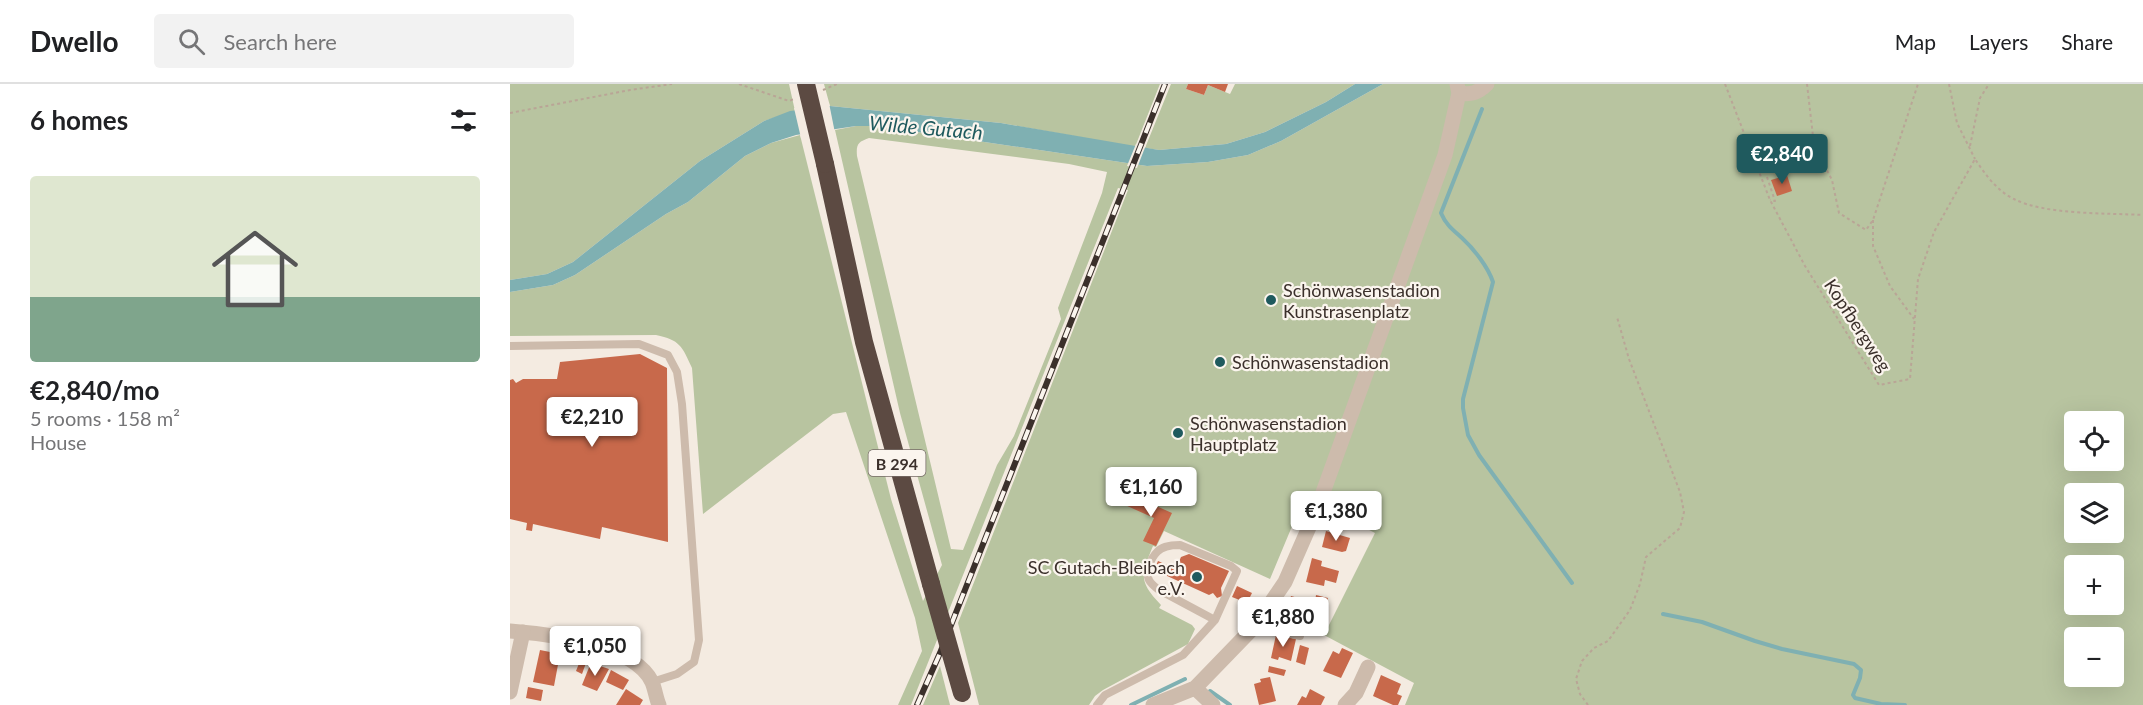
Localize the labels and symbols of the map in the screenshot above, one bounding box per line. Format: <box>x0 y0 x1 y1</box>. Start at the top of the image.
water label: Wilde Gutach <box>868 110 984 144</box>
pin: €2,840 <box>1733 134 1831 185</box>
street label: Kopfbergweg <box>1820 275 1896 375</box>
place label: Schönwasenstadion Kunstrasenplatz <box>1283 279 1440 322</box>
marker: Schönwasenstadion Kunstrasenplatz <box>1264 293 1278 307</box>
place label: Schönwasenstadion <box>1232 351 1389 373</box>
marker: Schönwasenstadion <box>1213 355 1227 369</box>
pin: €2,210 <box>543 397 641 448</box>
place label: Schönwasenstadion Hauptplatz <box>1190 412 1347 455</box>
marker: Schönwasenstadion Hauptplatz <box>1171 426 1185 440</box>
road number: B 294 <box>868 450 926 476</box>
pin: €1,160 <box>1102 467 1200 518</box>
pin: €1,380 <box>1287 491 1385 542</box>
place label: SC Gutach-Bleibach e.V. <box>1028 556 1185 599</box>
marker: SC Gutach-Bleibach e.V. <box>1190 570 1204 584</box>
pin: €1,880 <box>1234 597 1332 648</box>
pin: €1,050 <box>546 626 644 677</box>

